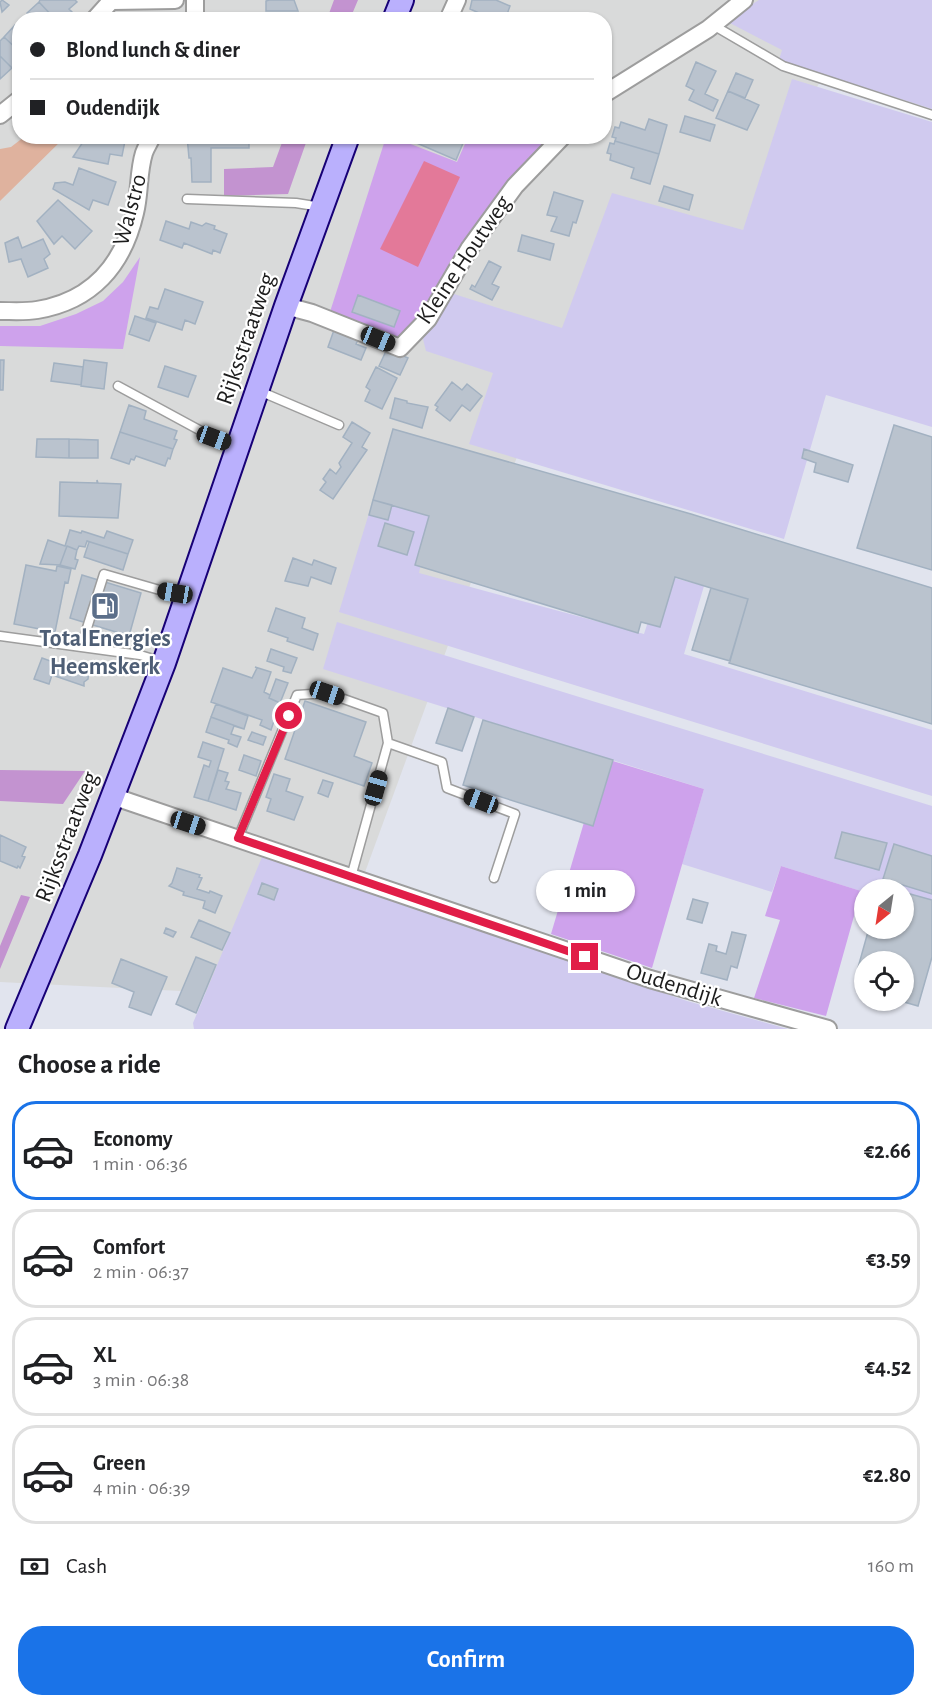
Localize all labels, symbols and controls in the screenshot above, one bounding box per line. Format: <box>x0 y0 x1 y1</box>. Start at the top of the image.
text: Blond lunch & diner <box>66 39 240 61</box>
text: Oudendijk <box>66 97 160 119</box>
street label: Walstro <box>109 172 151 248</box>
street label: Kleine Houtweg <box>412 191 516 329</box>
street label: Rijksstraatweg <box>212 270 280 408</box>
car <box>358 324 398 354</box>
car <box>194 423 234 453</box>
car <box>156 581 194 605</box>
fuel station icon: TotalEnergies Heemskerk <box>89 590 121 622</box>
place label: TotalEnergies Heemskerk <box>39 627 171 679</box>
car <box>307 679 347 707</box>
route start <box>275 702 302 729</box>
street label: Rijksstraatweg <box>31 768 103 906</box>
car <box>362 768 390 808</box>
car <box>461 786 501 816</box>
car <box>168 809 208 837</box>
callout: 1 min <box>536 870 634 912</box>
north arrow <box>854 879 914 939</box>
map controls <box>854 879 914 1011</box>
text: 1 min <box>564 881 607 901</box>
route end <box>571 943 598 970</box>
button: locate <box>854 951 914 1011</box>
street label: Oudendijk <box>623 959 725 1011</box>
text: Choose a ride <box>18 1051 161 1078</box>
icon: car <box>21 1124 75 1178</box>
text: Economy <box>93 1128 173 1150</box>
text: €2.66 <box>864 1140 911 1162</box>
text: 1 min · 06:36 <box>93 1154 188 1174</box>
icon: car <box>21 1232 75 1286</box>
text: Comfort <box>93 1236 165 1258</box>
text: €3.59 <box>866 1248 911 1270</box>
text: 2 min · 06:37 <box>93 1262 189 1282</box>
icon: car <box>21 1340 75 1394</box>
text: XL <box>93 1344 116 1366</box>
text: €4.52 <box>865 1356 911 1378</box>
text: 3 min · 06:38 <box>93 1370 189 1390</box>
icon: car <box>21 1448 75 1502</box>
text: Green <box>93 1452 146 1474</box>
text: €2.80 <box>863 1464 911 1486</box>
text: 4 min · 06:39 <box>93 1478 190 1498</box>
icon: cash <box>18 1550 51 1583</box>
text: Cash <box>66 1555 107 1577</box>
text: 160 m <box>868 1556 914 1576</box>
button: Confirm <box>18 1626 914 1695</box>

